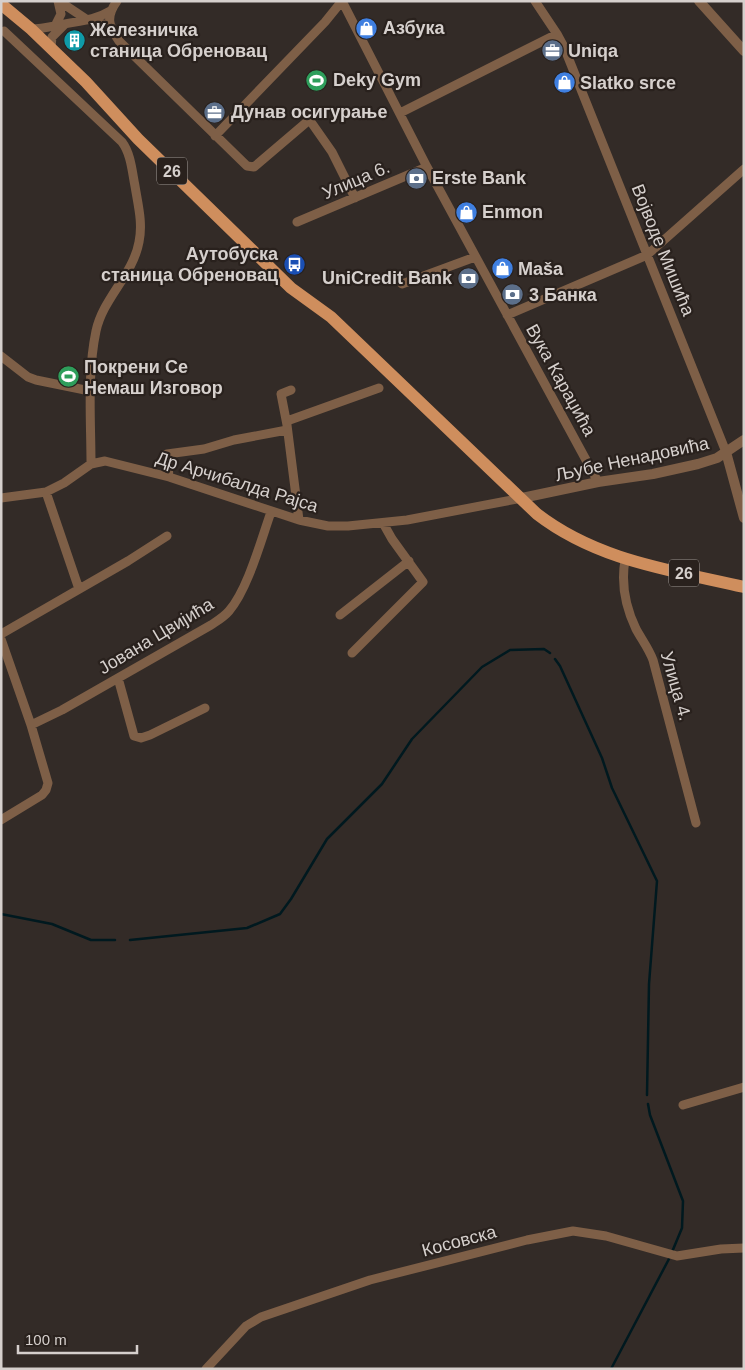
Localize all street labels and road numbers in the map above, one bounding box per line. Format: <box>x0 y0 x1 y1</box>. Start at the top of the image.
street label: Улица 6. <box>319 157 393 203</box>
road number: 26 <box>157 158 187 185</box>
street label: Војводе Мишића <box>627 181 699 320</box>
street label: Вука Караџића <box>522 321 600 440</box>
street label: Љубе Ненадовића <box>553 433 712 485</box>
street label: Др Арчибалда Рајса <box>153 448 321 517</box>
road number: 26 <box>669 560 699 586</box>
street label: Јована Цвијића <box>95 593 218 678</box>
street label: Улица 4. <box>657 649 695 723</box>
street label: Косовска <box>420 1221 499 1261</box>

